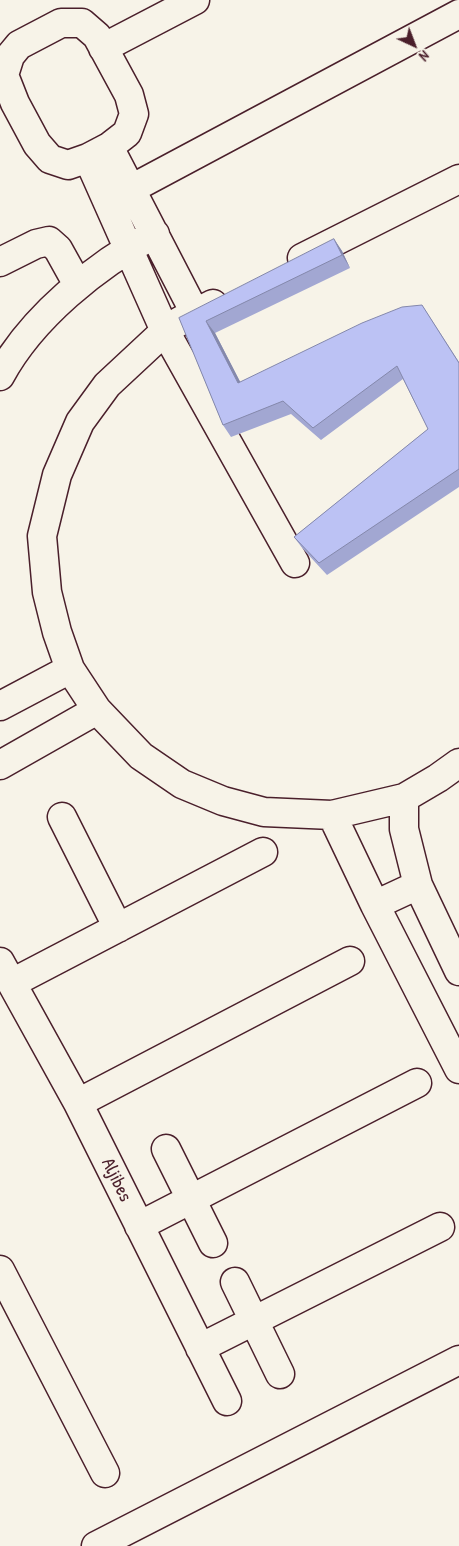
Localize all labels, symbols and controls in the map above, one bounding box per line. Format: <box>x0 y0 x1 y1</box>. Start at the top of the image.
north arrow <box>389 20 439 70</box>
text: N <box>415 47 434 66</box>
street label: Aljibes <box>96 1154 136 1206</box>

